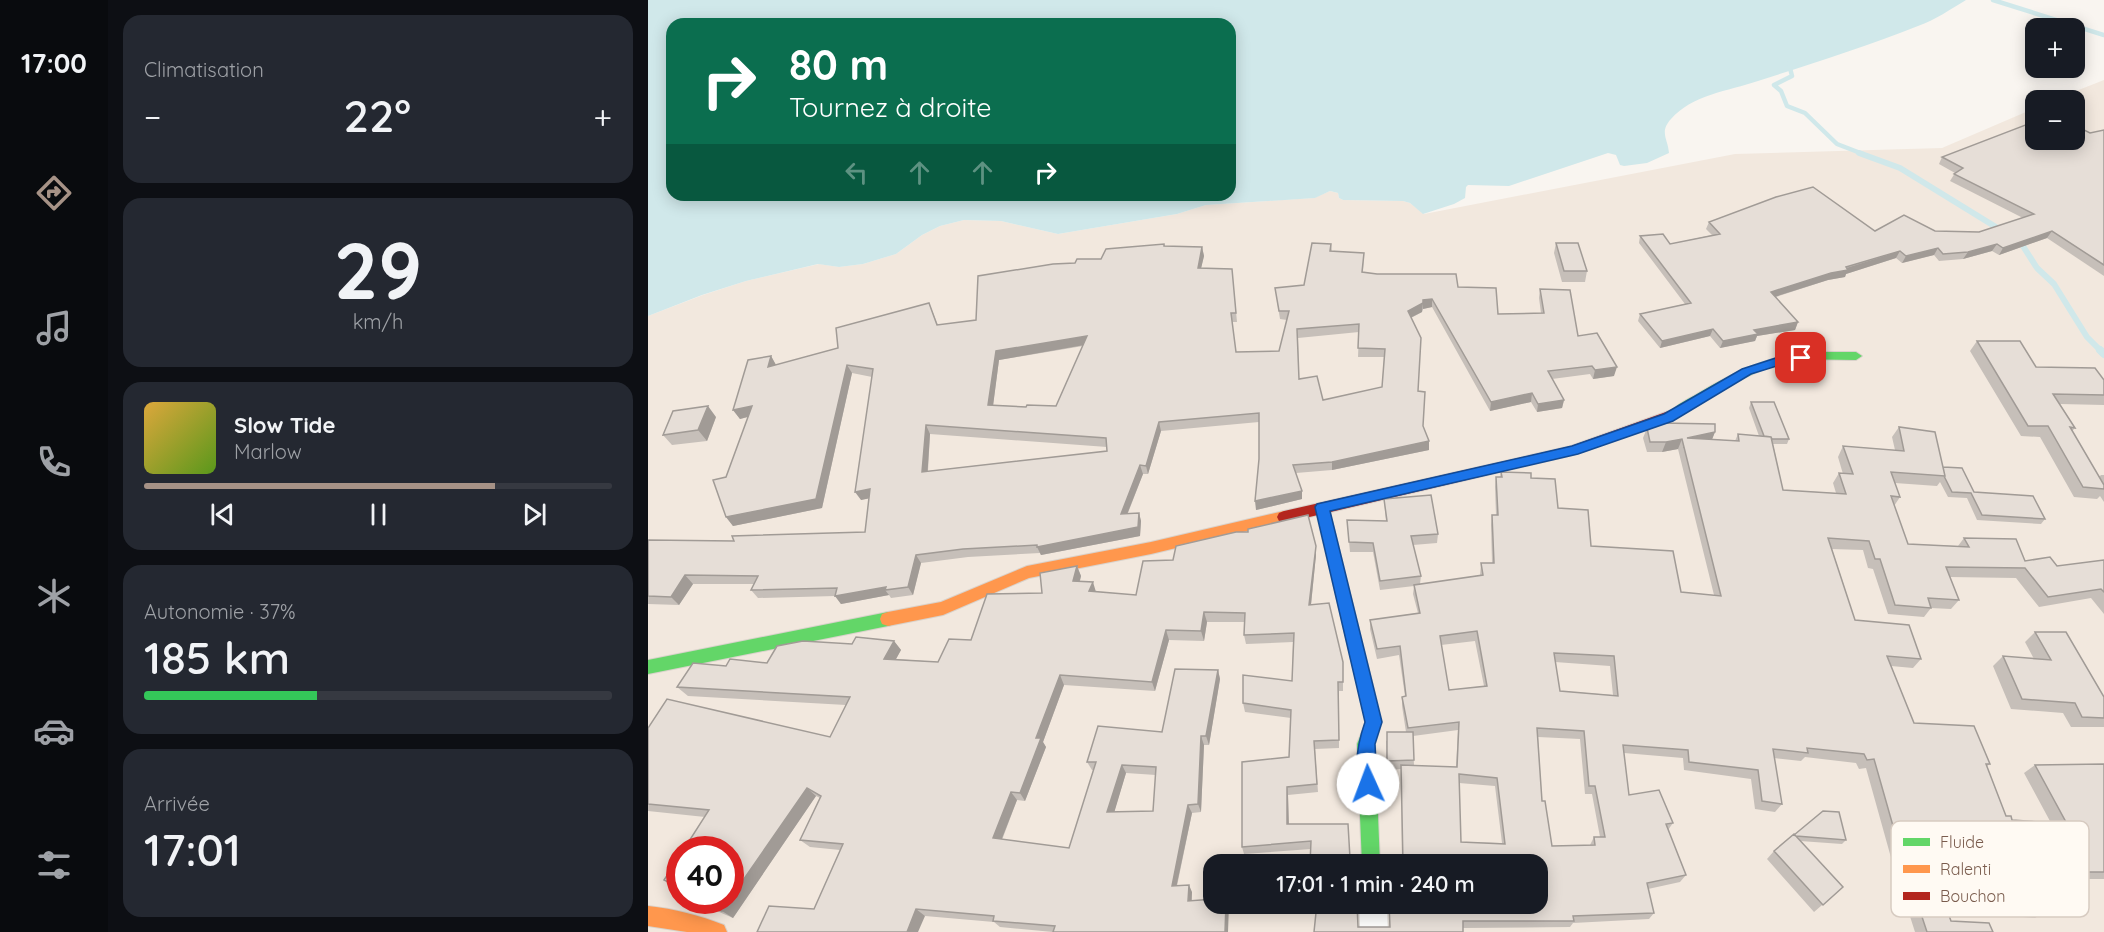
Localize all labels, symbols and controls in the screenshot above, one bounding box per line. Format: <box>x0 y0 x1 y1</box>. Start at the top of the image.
map controls <box>2025 18 2085 150</box>
button: + <box>2025 18 2085 78</box>
text: 80 m <box>789 38 888 91</box>
icon: right <box>690 42 768 120</box>
text: 17:00 <box>21 46 87 80</box>
text: Climatisation <box>144 57 264 82</box>
text: 22° <box>344 87 411 143</box>
text: Tournez à droite <box>789 90 992 124</box>
button: − <box>2025 90 2085 150</box>
text: − <box>144 96 161 137</box>
text: + <box>593 96 612 137</box>
icon: left <box>840 156 873 189</box>
icon: ahead <box>903 156 936 189</box>
icon: ahead <box>966 156 999 189</box>
icon: right <box>1029 156 1062 189</box>
icon: directions <box>33 172 75 214</box>
text: 29 <box>334 221 422 319</box>
icon: music <box>33 307 75 349</box>
text: km/h <box>353 309 403 334</box>
pin <box>1775 332 1826 383</box>
icon: arrive <box>1784 341 1817 374</box>
text: Slow Tide <box>234 411 335 439</box>
text: Marlow <box>234 439 302 464</box>
icon: phone <box>33 441 75 483</box>
icon: previous <box>206 498 239 531</box>
icon: pause <box>362 498 395 531</box>
icon: next <box>518 498 551 531</box>
icon: climate <box>33 575 75 617</box>
text: Autonomie · 37% <box>144 599 295 624</box>
text: 185 km <box>144 629 290 685</box>
icon: car <box>33 710 75 752</box>
position arrow <box>1336 752 1400 816</box>
text: Arrivée <box>144 791 210 816</box>
text: 17:01 <box>144 821 241 877</box>
legend <box>1891 821 2089 917</box>
text: Fluide <box>1940 832 1984 852</box>
speed limit sign: 40 <box>666 836 744 914</box>
icon: filters <box>33 844 75 886</box>
text: Ralenti <box>1940 859 1991 879</box>
text: 17:01 · 1 min · 240 m <box>1276 870 1475 898</box>
text: Bouchon <box>1940 886 2005 906</box>

